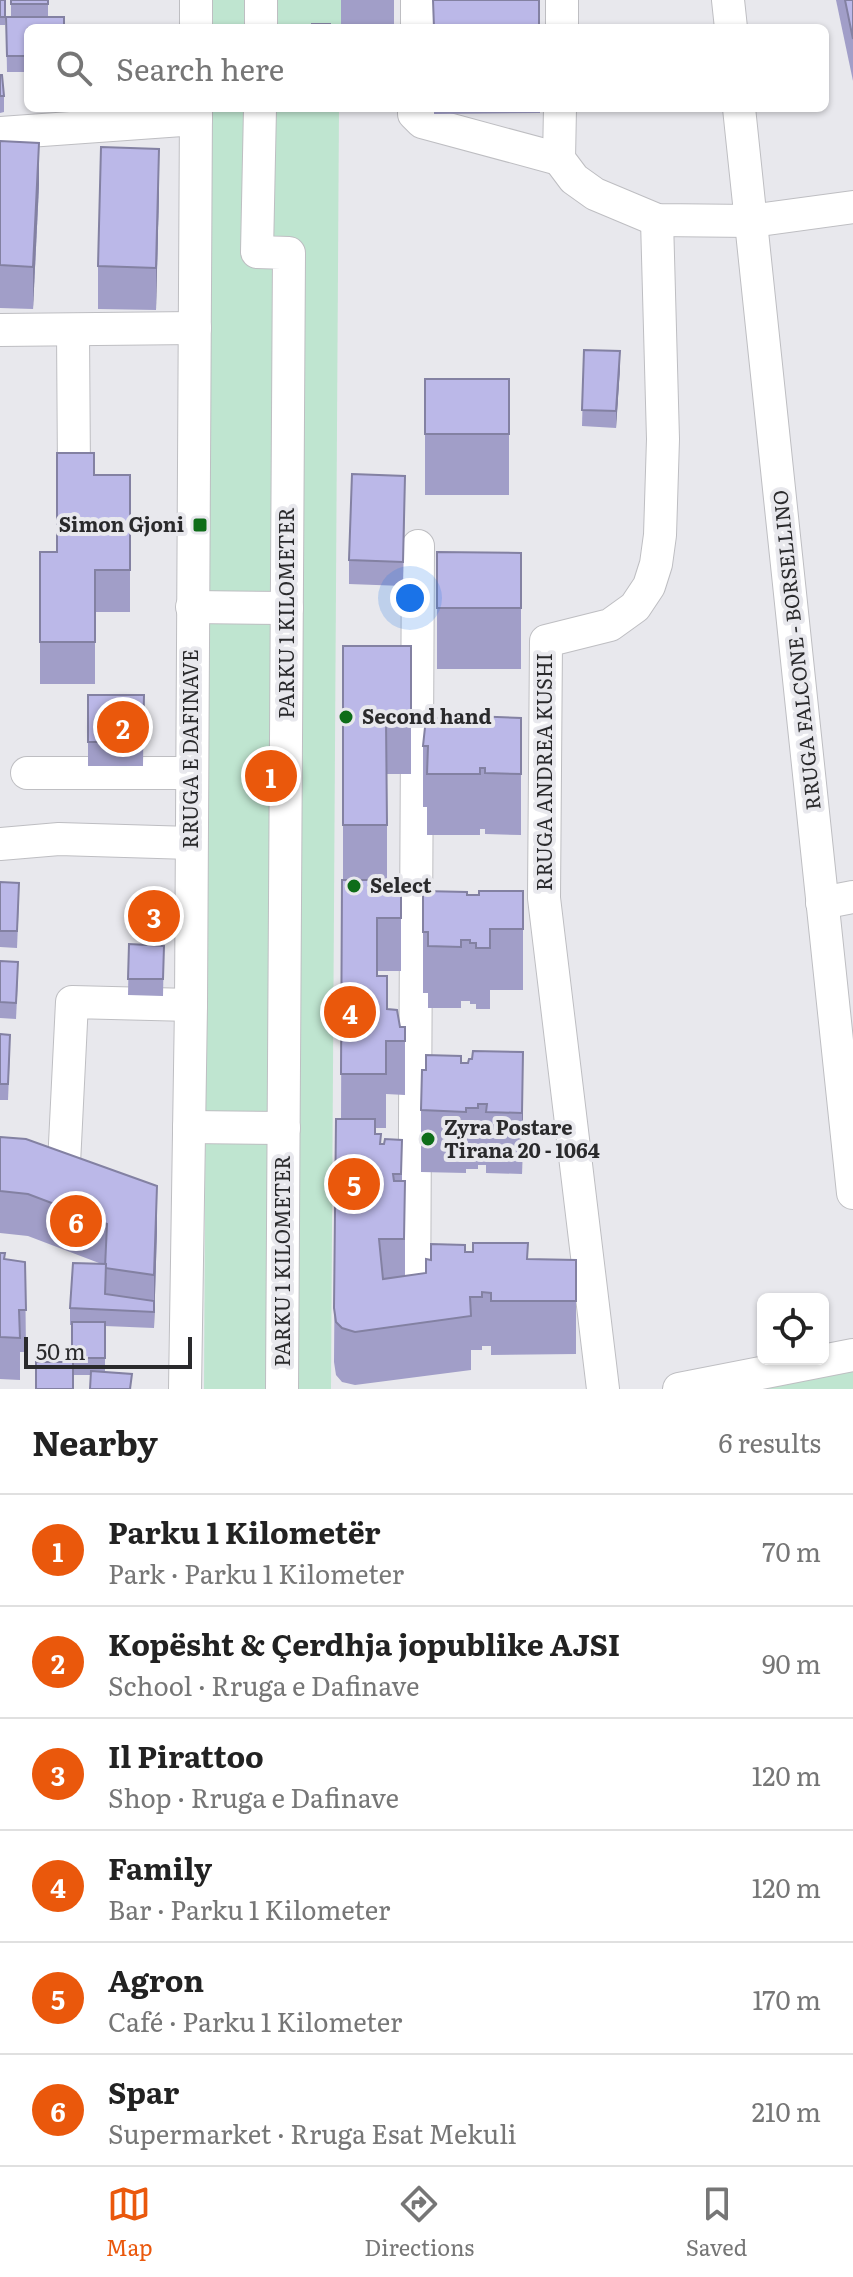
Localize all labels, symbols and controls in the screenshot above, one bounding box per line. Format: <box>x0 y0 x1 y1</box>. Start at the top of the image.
search box <box>24 24 829 112</box>
icon: search <box>52 46 96 90</box>
text: Search here <box>116 46 284 90</box>
street label: RRUGA FALCONE - BORSELLINO <box>763 489 827 812</box>
street label: PARKU 1 KILOMETER <box>270 507 300 719</box>
place label: Simon Gjoni <box>59 508 184 538</box>
marker: Simon Gjoni <box>191 516 209 534</box>
your location <box>390 578 430 618</box>
street label: RRUGA E DAFINAVE <box>174 649 204 849</box>
street label: RRUGA ANDREA KUSHI <box>528 653 558 891</box>
pin: 2 <box>97 697 149 757</box>
place label: Second hand <box>362 700 492 730</box>
marker: Second hand <box>337 708 355 726</box>
pin: 1 <box>245 746 297 806</box>
place label: Select <box>370 869 432 899</box>
marker: Select <box>345 877 363 895</box>
pin: 3 <box>128 886 180 946</box>
pin: 4 <box>324 982 376 1042</box>
place label: Zyra Postare Tirana 20 - 1064 <box>444 1111 600 1164</box>
marker: Zyra Postare Tirana 20 - 1064 <box>419 1130 437 1148</box>
pin: 5 <box>328 1154 380 1214</box>
street label: PARKU 1 KILOMETER <box>266 1155 296 1367</box>
pin: 6 <box>50 1191 102 1251</box>
map controls <box>757 1293 829 1365</box>
button: locate <box>757 1293 829 1365</box>
scale bar <box>24 1333 192 1369</box>
text: 50 m <box>36 1334 86 1367</box>
text: Nearby <box>32 1416 158 1466</box>
text: 6 results <box>718 1422 821 1461</box>
text: Parku 1 Kilometër <box>108 1509 381 1553</box>
text: 1 <box>53 1531 63 1570</box>
text: 70 m <box>762 1531 821 1570</box>
text: Park · Parku 1 Kilometer <box>108 1553 404 1592</box>
text: Kopësht & Çerdhja jopublike AJSI <box>108 1621 620 1665</box>
text: 2 <box>51 1643 65 1682</box>
text: 90 m <box>762 1643 821 1682</box>
text: School · Rruga e Dafinave <box>108 1665 420 1704</box>
text: Il Pirattoo <box>108 1733 264 1777</box>
text: 3 <box>51 1755 65 1794</box>
text: 120 m <box>752 1755 821 1794</box>
text: Shop · Rruga e Dafinave <box>108 1777 399 1816</box>
text: Family <box>108 1845 212 1889</box>
text: 4 <box>50 1867 66 1906</box>
text: 120 m <box>752 1867 821 1906</box>
text: Bar · Parku 1 Kilometer <box>108 1889 390 1928</box>
text: Agron <box>108 1957 204 2001</box>
text: 5 <box>51 1979 65 2018</box>
text: 170 m <box>753 1979 821 2018</box>
text: Café · Parku 1 Kilometer <box>108 2001 402 2040</box>
text: Spar <box>108 2069 179 2113</box>
text: 6 <box>50 2091 66 2130</box>
text: 210 m <box>752 2091 821 2130</box>
text: Supermarket · Rruga Esat Mekuli <box>108 2113 517 2152</box>
tab: Map <box>106 2182 153 2263</box>
tab: Directions <box>364 2182 474 2263</box>
tab: Saved <box>686 2182 747 2263</box>

